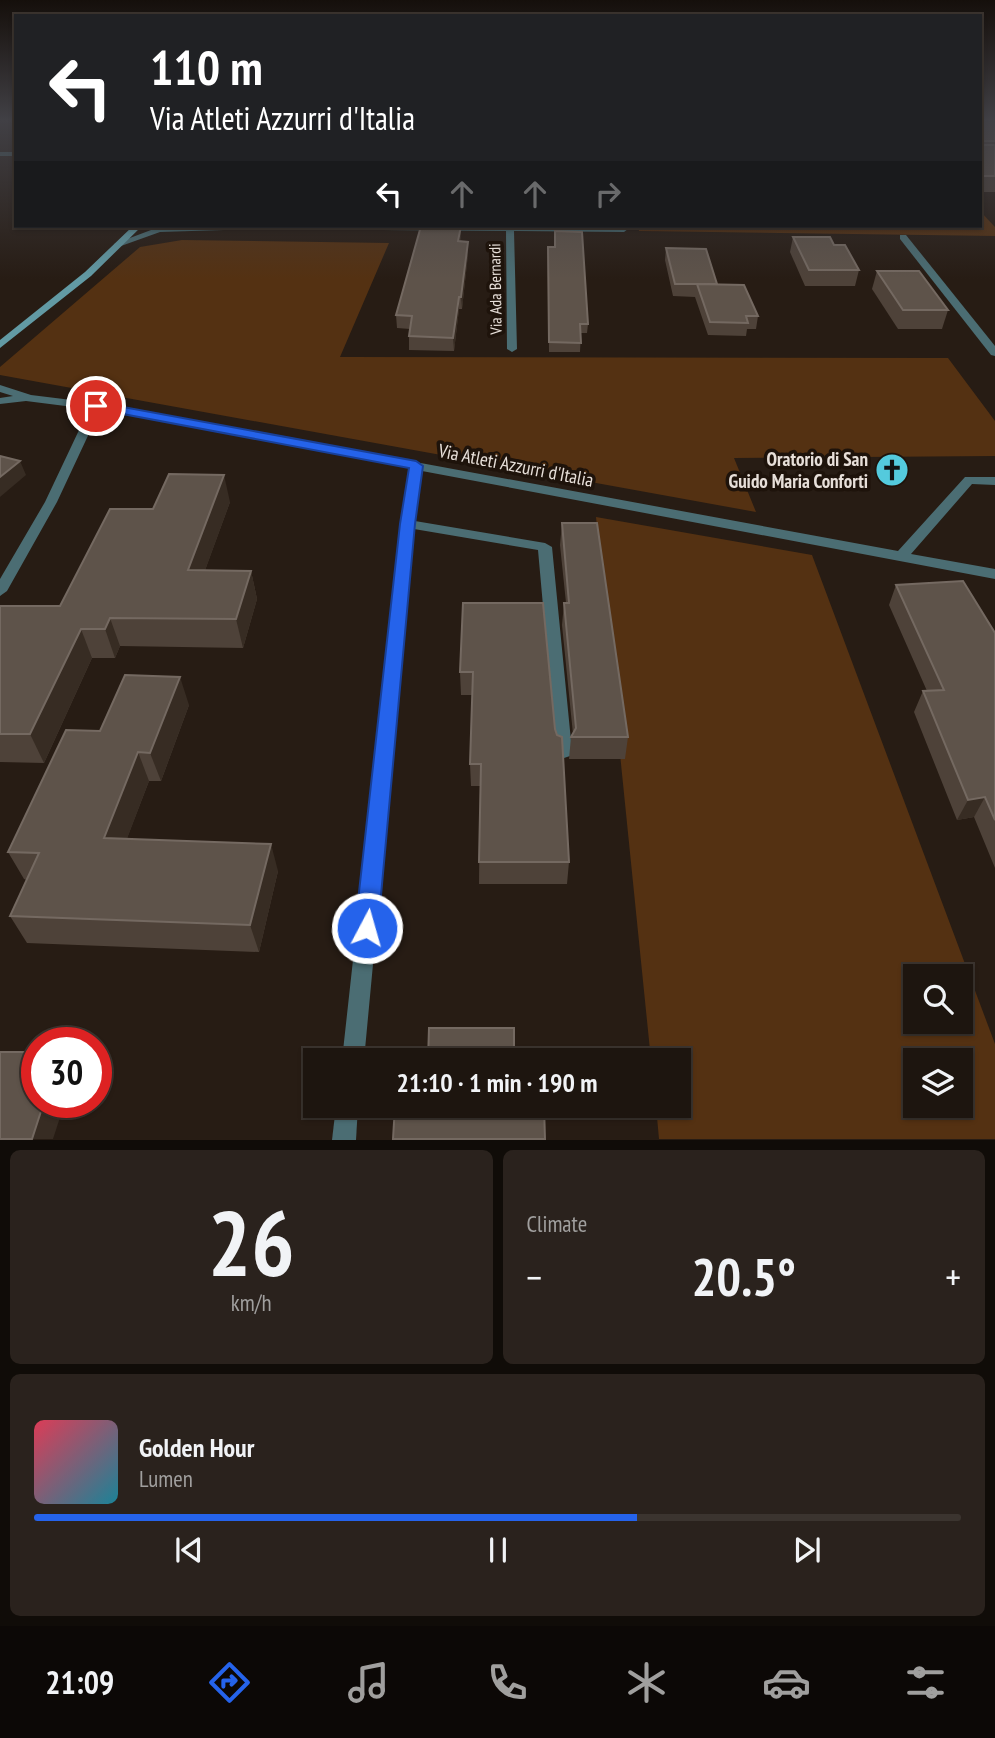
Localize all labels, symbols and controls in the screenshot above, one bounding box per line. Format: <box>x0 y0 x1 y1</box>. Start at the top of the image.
text: 110 m <box>150 35 263 99</box>
icon: left <box>35 42 126 133</box>
text: Via Atleti Azzurri d'Italia <box>150 97 415 139</box>
icon: left <box>370 175 408 213</box>
icon: ahead <box>443 175 481 213</box>
icon: ahead <box>516 175 554 213</box>
icon: right <box>589 175 627 213</box>
street label: Via Ada Bernardi <box>484 243 506 336</box>
pin <box>66 376 126 436</box>
icon: arrive <box>77 387 115 425</box>
street label: Via Atleti Azzurri d'Italia <box>435 438 596 492</box>
place label: Oratorio di San Guido Maria Conforti <box>729 447 868 493</box>
church icon: Oratorio di San Guido Maria Conforti <box>873 451 911 489</box>
position arrow <box>330 891 404 965</box>
map controls <box>903 964 973 1118</box>
button: search <box>903 964 973 1034</box>
speed limit sign: 30 <box>21 1027 112 1118</box>
button: layers <box>903 1048 973 1118</box>
text: 21:10 · 1 min · 190 m <box>397 1066 597 1099</box>
text: 26 <box>208 1183 295 1301</box>
text: Climate <box>527 1209 587 1238</box>
text: 20.5° <box>691 1243 796 1310</box>
text: − <box>527 1252 542 1301</box>
text: + <box>945 1252 961 1301</box>
text: km/h <box>231 1288 272 1317</box>
text: Golden Hour <box>139 1431 254 1464</box>
text: Lumen <box>139 1464 193 1493</box>
icon: previous <box>170 1531 208 1569</box>
icon: pause <box>479 1531 517 1569</box>
icon: next <box>788 1531 826 1569</box>
icon: directions <box>205 1658 254 1707</box>
icon: music <box>344 1658 393 1707</box>
icon: phone <box>483 1658 532 1707</box>
icon: climate <box>622 1658 671 1707</box>
icon: car <box>762 1658 811 1707</box>
icon: filters <box>901 1658 950 1707</box>
text: 21:09 <box>45 1661 114 1703</box>

